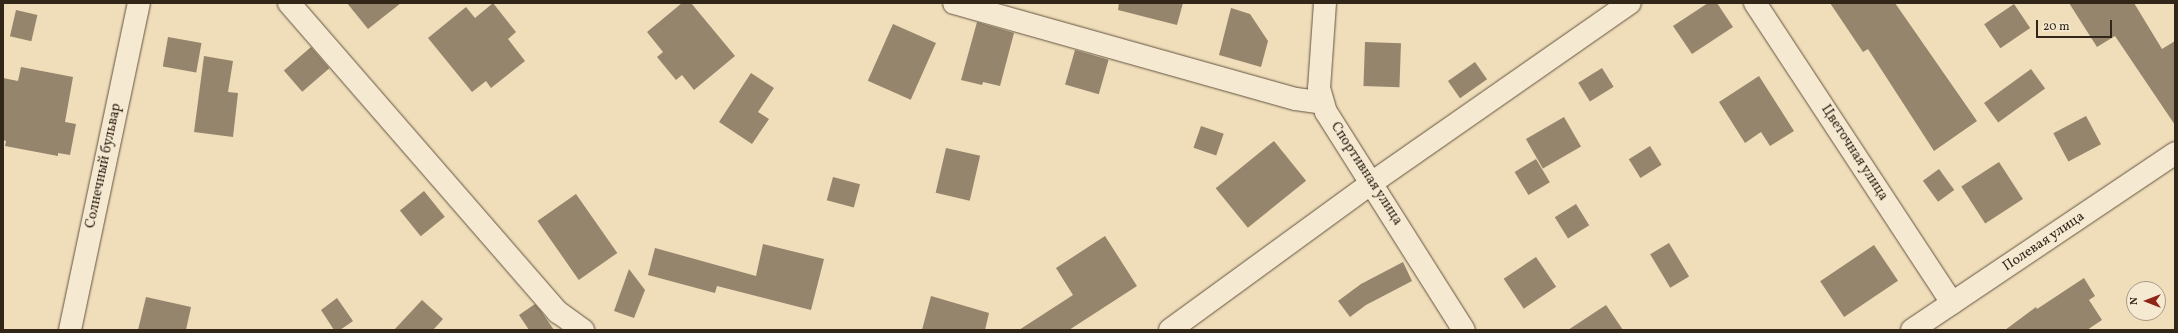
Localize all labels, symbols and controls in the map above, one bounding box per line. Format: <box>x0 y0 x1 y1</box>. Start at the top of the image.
scale bar <box>2038 12 2114 38</box>
text: 20 m <box>2043 19 2070 35</box>
street label: Солнечный бульвар <box>83 102 125 230</box>
street label: Цветочная улица <box>1817 102 1891 204</box>
street label: Спортивная улица <box>1326 119 1406 229</box>
street label: Полевая улица <box>2000 208 2088 276</box>
north arrow <box>2126 281 2166 321</box>
text: N <box>2127 297 2142 305</box>

